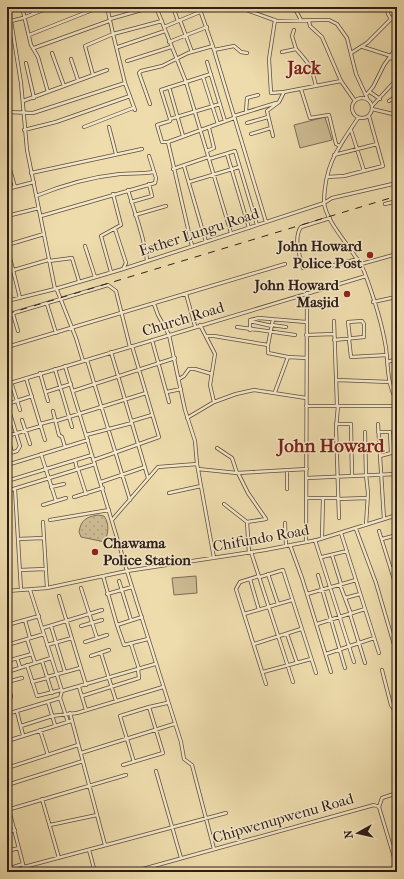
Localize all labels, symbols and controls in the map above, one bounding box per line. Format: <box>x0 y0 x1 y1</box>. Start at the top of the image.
district label: Jack <box>285 57 322 79</box>
street label: Esther Lungu Road <box>137 204 262 260</box>
place label: John Howard Police Post <box>276 237 363 272</box>
marker: John Howard Police Post <box>365 250 375 260</box>
place label: John Howard Masjid <box>253 276 340 311</box>
marker: John Howard Masjid <box>342 289 352 299</box>
street label: Church Road <box>140 298 227 340</box>
district label: John Howard <box>276 435 385 457</box>
street label: Chifundo Road <box>211 521 311 555</box>
place label: Chawama Police Station <box>103 534 191 569</box>
marker: Chawama Police Station <box>90 547 100 557</box>
street label: Chipwenupwenu Road <box>210 789 356 847</box>
north arrow <box>338 813 378 853</box>
text: N <box>341 829 356 839</box>

